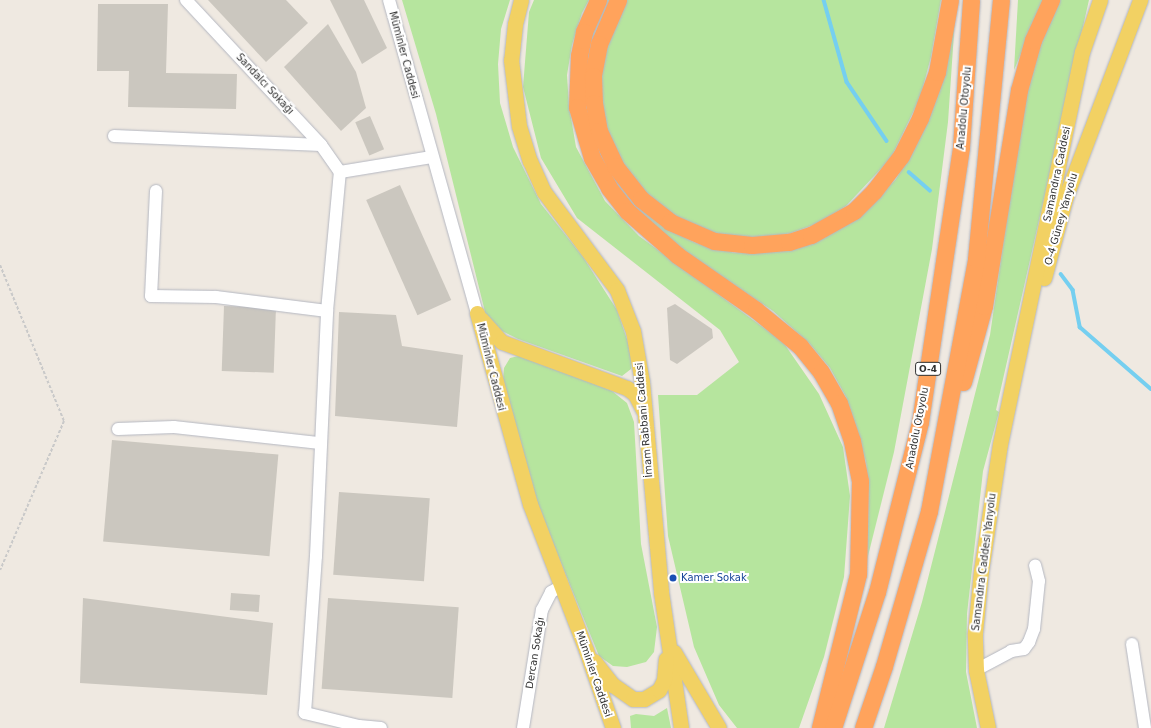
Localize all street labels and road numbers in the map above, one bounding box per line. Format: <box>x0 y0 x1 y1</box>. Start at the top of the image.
street label: Müminler Caddesi <box>387 10 421 100</box>
street label: Sandalcı Sokağı <box>234 51 296 117</box>
street label: Anadolu Otoyolu <box>954 66 974 150</box>
street label: Samandıra Caddesi <box>1041 125 1073 223</box>
street label: O-4 Güney Yanyolu <box>1042 172 1080 266</box>
street label: Müminler Caddesi <box>474 322 508 412</box>
street label: İmam Rabbani Caddesi <box>633 362 655 478</box>
road number: O-4 <box>915 362 941 376</box>
street label: Anadolu Otoyolu <box>903 386 931 470</box>
street label: Samandıra Caddesi Yanyolu <box>970 492 998 632</box>
street label: Dercan Sokağı <box>523 616 547 690</box>
street label: Müminler Caddesi <box>574 630 614 718</box>

